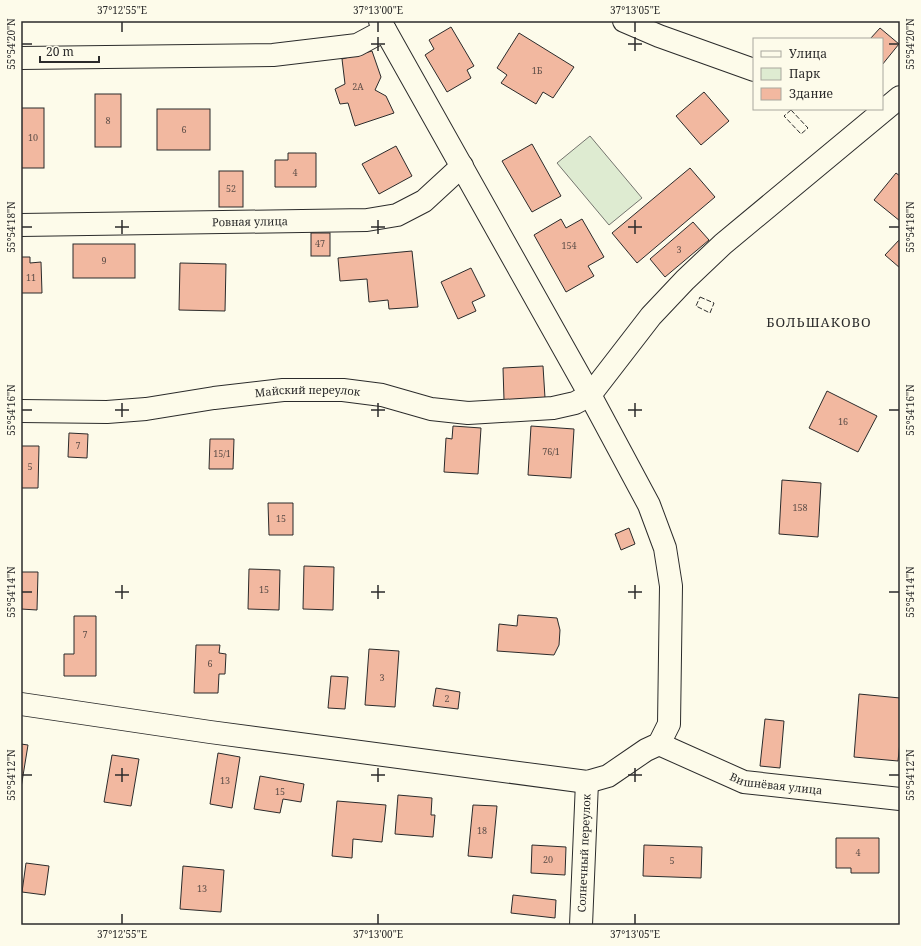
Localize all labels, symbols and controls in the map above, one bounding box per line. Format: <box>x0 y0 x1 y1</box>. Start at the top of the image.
text: 37°12'55"E <box>97 3 147 17</box>
text: 37°13'00"E <box>353 3 403 17</box>
text: 37°13'05"E <box>610 3 660 17</box>
text: 55°54'20"N <box>4 18 18 70</box>
text: 55°54'20"N <box>903 18 917 70</box>
scale bar <box>40 38 99 64</box>
legend <box>753 38 883 110</box>
text: 20 m <box>46 43 74 60</box>
text: Улица <box>789 45 827 62</box>
house number: 1Б <box>532 64 543 77</box>
text: Парк <box>789 65 821 82</box>
house number: 2А <box>352 80 364 93</box>
text: Здание <box>789 85 833 102</box>
house number: 8 <box>105 114 111 127</box>
house number: 6 <box>181 123 187 136</box>
house number: 10 <box>28 131 38 144</box>
house number: 4 <box>292 166 298 179</box>
house number: 52 <box>226 182 236 195</box>
text: 55°54'18"N <box>4 201 18 253</box>
text: 55°54'18"N <box>903 201 917 253</box>
street label: Ровная улица <box>212 213 288 229</box>
house number: 47 <box>315 237 325 250</box>
house number: 154 <box>561 239 577 252</box>
house number: 3 <box>676 243 682 256</box>
house number: 9 <box>101 254 107 267</box>
house number: 11 <box>26 271 36 284</box>
district label: БОЛЬШАКОВО <box>766 313 872 331</box>
street label: Майский переулок <box>254 382 362 400</box>
text: 55°54'16"N <box>4 384 18 436</box>
text: 55°54'16"N <box>903 384 917 436</box>
house number: 16 <box>838 415 848 428</box>
house number: 7 <box>75 439 81 452</box>
house number: 76/1 <box>542 445 560 458</box>
house number: 15/1 <box>213 447 231 460</box>
house number: 5 <box>27 460 33 473</box>
house number: 158 <box>792 501 808 514</box>
house number: 15 <box>276 512 286 525</box>
text: 55°54'14"N <box>4 566 18 618</box>
text: 55°54'14"N <box>903 566 917 618</box>
house number: 15 <box>259 583 269 596</box>
house number: 7 <box>82 628 88 641</box>
house number: 6 <box>207 657 213 670</box>
house number: 3 <box>379 671 385 684</box>
house number: 2 <box>444 692 450 705</box>
text: 55°54'12"N <box>4 749 18 801</box>
text: 55°54'12"N <box>903 749 917 801</box>
street label: Вишнёвая улица <box>727 769 823 797</box>
house number: 13 <box>220 774 230 787</box>
house number: 15 <box>275 785 285 798</box>
street label: Солнечный переулок <box>574 793 594 913</box>
house number: 18 <box>477 824 487 837</box>
house number: 4 <box>855 846 861 859</box>
house number: 20 <box>543 853 553 866</box>
house number: 5 <box>669 854 675 867</box>
house number: 13 <box>197 882 207 895</box>
text: 37°12'55"E <box>97 927 147 941</box>
text: 37°13'00"E <box>353 927 403 941</box>
text: 37°13'05"E <box>610 927 660 941</box>

